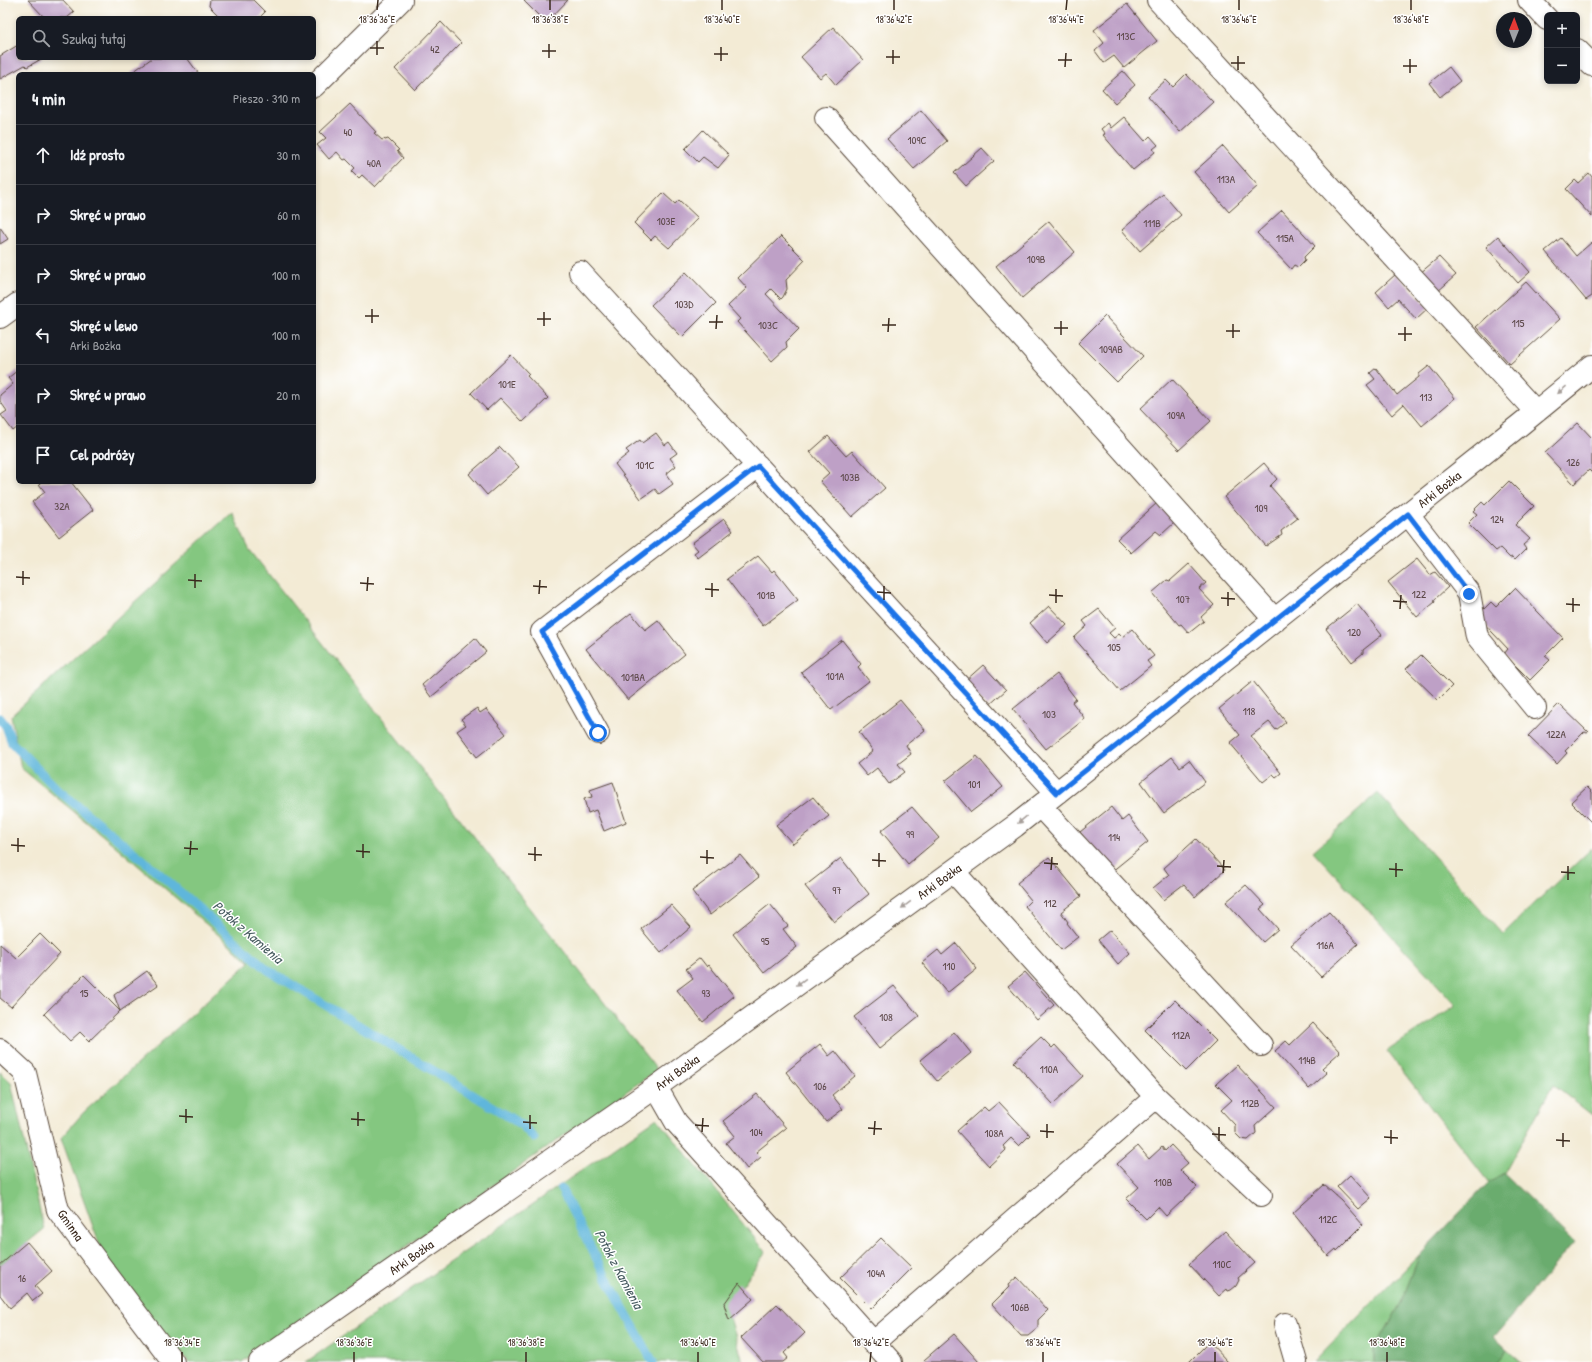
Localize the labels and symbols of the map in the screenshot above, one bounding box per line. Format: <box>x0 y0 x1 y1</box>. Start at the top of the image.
north arrow <box>1496 12 1532 48</box>
text: 18°36'36"E <box>359 13 396 26</box>
text: 18°36'38"E <box>532 13 569 26</box>
text: 18°36'40"E <box>704 13 741 26</box>
text: 18°36'42"E <box>876 13 913 26</box>
text: 18°36'44"E <box>1048 13 1084 26</box>
text: 18°36'46"E <box>1221 13 1257 26</box>
text: 18°36'48"E <box>1393 13 1430 26</box>
house number: 113C <box>1117 29 1135 43</box>
house number: 42 <box>430 42 440 56</box>
house number: 40 <box>343 125 353 139</box>
house number: 109C <box>908 133 927 147</box>
house number: 40A <box>367 156 382 170</box>
house number: 113A <box>1217 172 1236 186</box>
house number: 103E <box>657 214 675 228</box>
house number: 111B <box>1143 216 1161 230</box>
house number: 115A <box>1276 231 1295 245</box>
house number: 109B <box>1027 252 1046 266</box>
house number: 103D <box>674 297 694 311</box>
house number: 115 <box>1512 316 1525 330</box>
house number: 103C <box>758 318 778 332</box>
house number: 109AB <box>1099 342 1123 356</box>
house number: 101E <box>498 377 516 391</box>
one-way arrow <box>1557 386 1567 395</box>
house number: 113 <box>1420 390 1433 404</box>
house number: 109A <box>1167 408 1186 422</box>
house number: 126 <box>1566 455 1580 469</box>
house number: 101C <box>636 458 654 472</box>
street label: Arki Bożka <box>1414 466 1464 512</box>
house number: 103B <box>840 470 860 484</box>
house number: 32A <box>54 499 70 513</box>
house number: 109 <box>1255 501 1267 515</box>
house number: 124 <box>1490 512 1504 526</box>
route end <box>1460 585 1478 603</box>
house number: 122 <box>1412 587 1426 601</box>
house number: 101B <box>757 588 776 602</box>
house number: 107 <box>1176 592 1190 606</box>
house number: 120 <box>1347 625 1361 639</box>
house number: 105 <box>1107 640 1121 654</box>
house number: 101A <box>826 669 845 683</box>
house number: 101BA <box>621 670 646 684</box>
house number: 118 <box>1243 704 1256 718</box>
house number: 103 <box>1042 707 1056 721</box>
route start <box>589 724 607 742</box>
house number: 122A <box>1546 727 1566 741</box>
house number: 101 <box>968 777 980 791</box>
one-way arrow <box>1017 816 1028 825</box>
house number: 99 <box>906 827 914 841</box>
house number: 114 <box>1108 830 1120 844</box>
street label: Arki Bożka <box>913 859 965 903</box>
house number: 97 <box>832 883 842 897</box>
water label: Potok z Kamienia <box>209 896 289 968</box>
house number: 112 <box>1043 896 1057 910</box>
one-way arrow <box>901 901 911 909</box>
house number: 95 <box>761 934 770 948</box>
house number: 116A <box>1316 938 1334 952</box>
house number: 110 <box>943 959 956 973</box>
one-way arrow <box>796 978 806 986</box>
house number: 15 <box>80 986 89 1000</box>
house number: 93 <box>702 986 711 1000</box>
house number: 108 <box>879 1010 893 1024</box>
house number: 112A <box>1172 1028 1191 1042</box>
street label: Arki Bożka <box>651 1050 703 1094</box>
house number: 114B <box>1298 1053 1316 1067</box>
house number: 110A <box>1040 1062 1059 1076</box>
house number: 106 <box>813 1079 827 1093</box>
house number: 112B <box>1241 1096 1260 1110</box>
house number: 104 <box>749 1125 763 1139</box>
house number: 108A <box>984 1126 1004 1140</box>
house number: 110B <box>1154 1175 1173 1189</box>
street label: Gminna <box>54 1206 88 1244</box>
house number: 112C <box>1318 1212 1338 1226</box>
water label: Potok z Kamienia <box>591 1226 649 1313</box>
street label: Arki Bożka <box>385 1235 437 1279</box>
house number: 110C <box>1213 1257 1231 1271</box>
house number: 104A <box>867 1266 886 1280</box>
house number: 16 <box>18 1271 27 1285</box>
house number: 106B <box>1011 1300 1030 1314</box>
text: 18°36'34"E <box>164 1336 201 1349</box>
text: 18°36'36"E <box>336 1336 373 1349</box>
text: 18°36'38"E <box>508 1336 545 1349</box>
text: 18°36'40"E <box>680 1336 717 1349</box>
text: 18°36'42"E <box>853 1336 890 1349</box>
text: 18°36'44"E <box>1025 1336 1061 1349</box>
text: 18°36'46"E <box>1197 1336 1233 1349</box>
text: 18°36'48"E <box>1369 1336 1406 1349</box>

